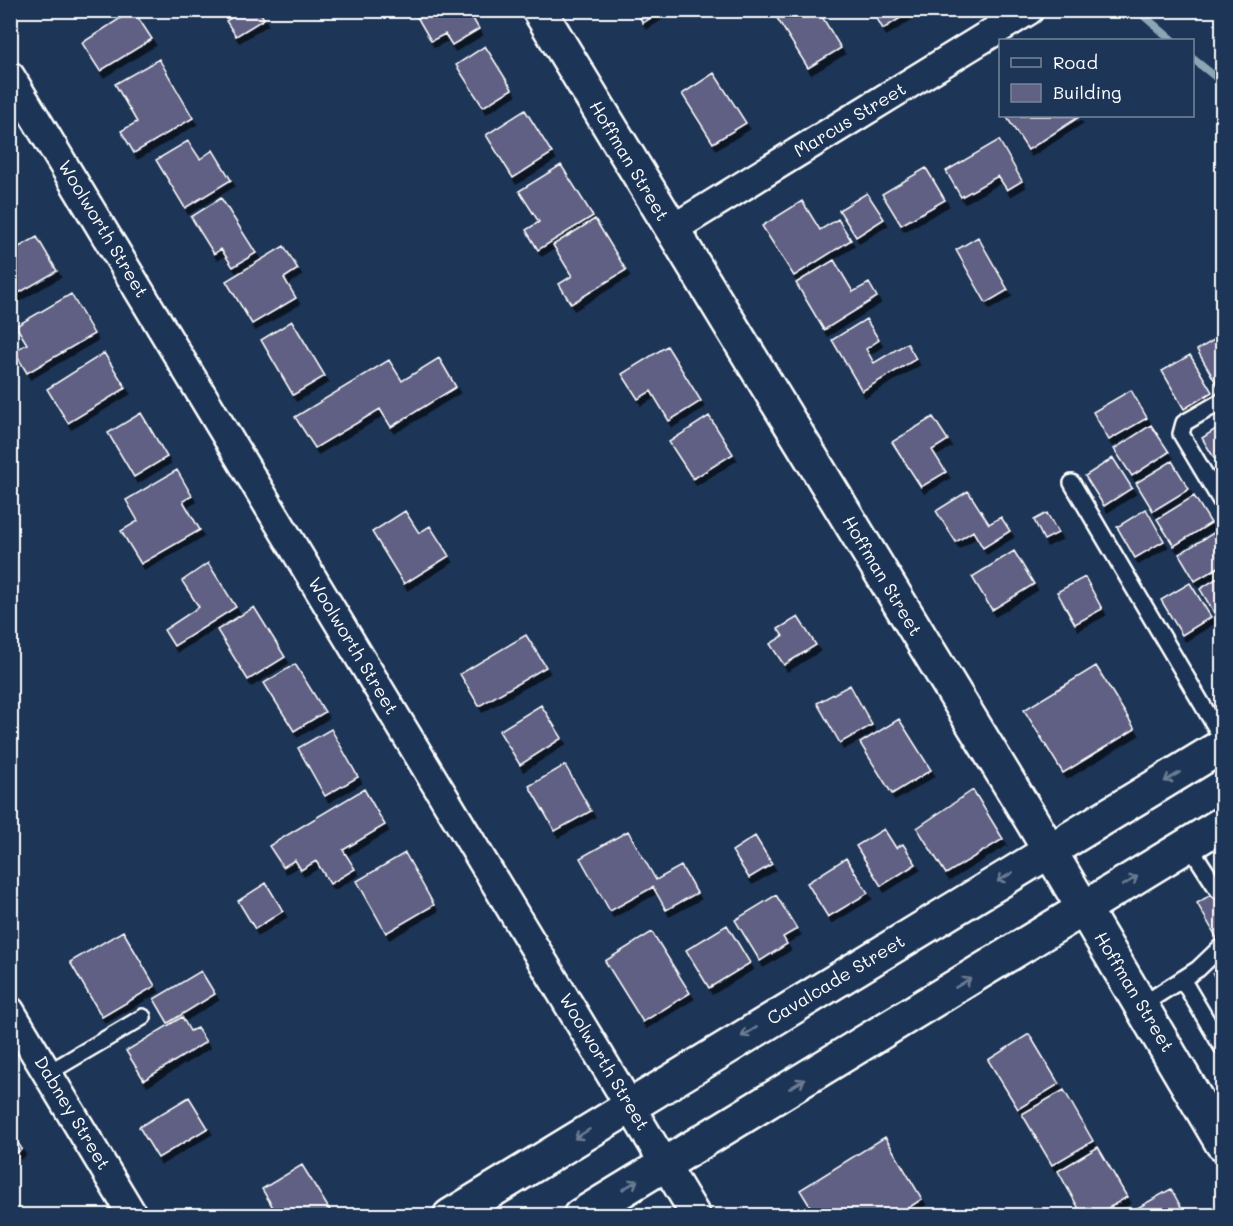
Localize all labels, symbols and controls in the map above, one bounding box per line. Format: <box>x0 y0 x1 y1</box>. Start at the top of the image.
legend <box>999 39 1194 117</box>
text: Road <box>1053 50 1098 74</box>
street label: Marcus Street <box>789 76 910 162</box>
text: Building <box>1053 80 1121 104</box>
street label: Hoffman Street <box>585 96 675 225</box>
street label: Woolworth Street <box>53 155 154 302</box>
street label: Hoffman Street <box>838 511 928 640</box>
street label: Woolworth Street <box>303 572 404 719</box>
one-way arrow <box>1164 771 1181 783</box>
one-way arrow <box>997 872 1014 884</box>
one-way arrow <box>1121 875 1138 887</box>
street label: Hoffman Street <box>1090 927 1180 1056</box>
street label: Cavalcade Street <box>762 928 909 1030</box>
one-way arrow <box>955 976 972 989</box>
street label: Woolworth Street <box>554 988 655 1135</box>
one-way arrow <box>741 1027 758 1039</box>
street label: Dabney Street <box>29 1051 116 1174</box>
one-way arrow <box>788 1078 805 1090</box>
one-way arrow <box>574 1128 591 1140</box>
one-way arrow <box>621 1179 638 1191</box>

